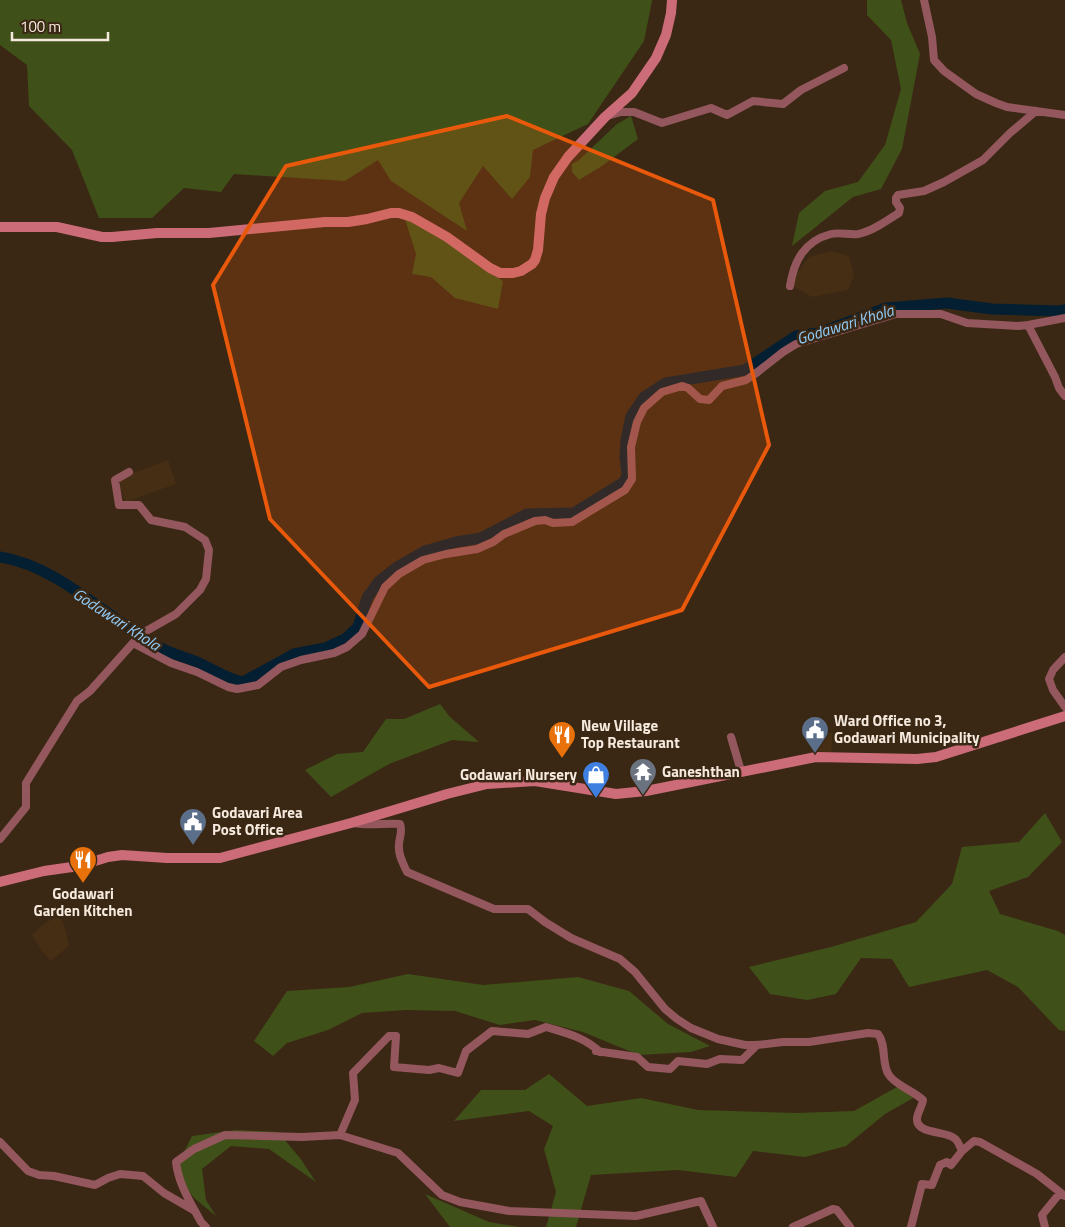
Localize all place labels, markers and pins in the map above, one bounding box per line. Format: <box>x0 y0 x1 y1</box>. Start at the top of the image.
place label: Ward Office no 3, Godawari Municipality <box>834 709 980 749</box>
place label: New Village Top Restaurant <box>581 714 680 754</box>
public building icon: Ward Office no 3, Godawari Municipality <box>800 715 830 754</box>
restaurant icon: New Village Top Restaurant <box>547 720 577 759</box>
temple icon: Ganeshthan <box>628 757 658 796</box>
shop icon: Godawari Nursery <box>581 760 611 799</box>
place label: Ganeshthan <box>662 760 740 783</box>
place label: Godawari Nursery <box>460 763 577 786</box>
place label: Godavari Area Post Office <box>212 801 303 841</box>
public building icon: Godavari Area Post Office <box>178 807 208 846</box>
restaurant icon: Godawari Garden Kitchen <box>68 845 98 884</box>
place label: Godawari Garden Kitchen <box>33 882 133 922</box>

